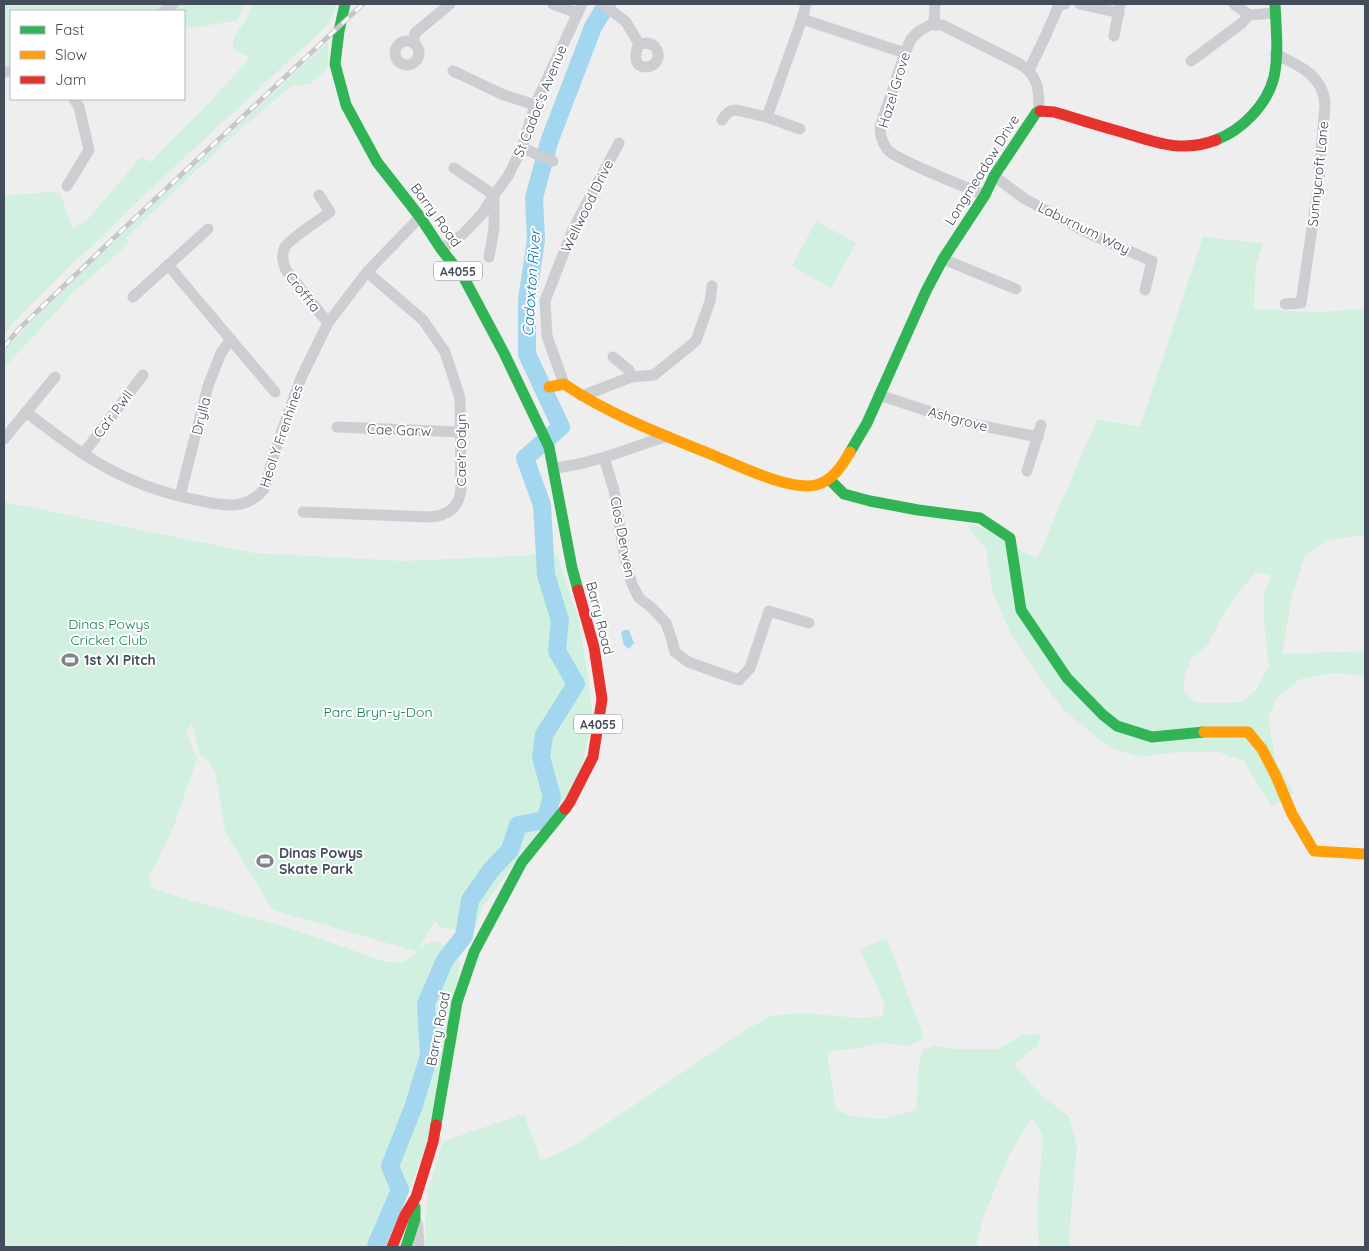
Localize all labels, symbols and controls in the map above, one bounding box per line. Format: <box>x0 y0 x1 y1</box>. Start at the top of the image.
legend <box>10 10 185 100</box>
text: Fast <box>55 20 84 39</box>
street label: St Cadoc's Avenue <box>509 42 571 160</box>
text: Slow <box>55 45 87 64</box>
street label: Hazel Grove <box>874 50 914 130</box>
text: Jam <box>55 70 86 89</box>
street label: Longmeadow Drive <box>941 111 1023 229</box>
street label: Sunnycroft Lane <box>1303 120 1333 228</box>
street label: Wellwood Drive <box>557 157 617 255</box>
street label: Barry Road <box>407 179 465 251</box>
street label: Laburnum Way <box>1035 198 1133 258</box>
water label: Cadoxton River <box>518 227 544 337</box>
road number: A4055 <box>434 262 482 280</box>
street label: Croffta <box>282 268 324 316</box>
street label: Heol Y Frenhines <box>255 382 307 490</box>
street label: Ca'r Pwll <box>89 387 137 441</box>
street label: Drylla <box>188 395 214 437</box>
street label: Ashgrove <box>926 402 990 436</box>
street label: Cae'r Odyn <box>452 414 470 486</box>
street label: Cae Garw <box>367 420 432 440</box>
street label: Clos Derwen <box>606 495 640 579</box>
street label: Barry Road <box>582 579 618 657</box>
park label: Dinas Powys Cricket Club <box>68 615 150 649</box>
sports icon: 1st XI Pitch <box>60 650 80 670</box>
place label: 1st XI Pitch <box>84 651 156 669</box>
park label: Parc Bryn-y-Don <box>323 703 433 721</box>
road number: A4055 <box>574 714 622 734</box>
place label: Dinas Powys Skate Park <box>279 844 363 878</box>
sports icon: Dinas Powys Skate Park <box>255 851 275 871</box>
street label: Barry Road <box>422 991 454 1067</box>

